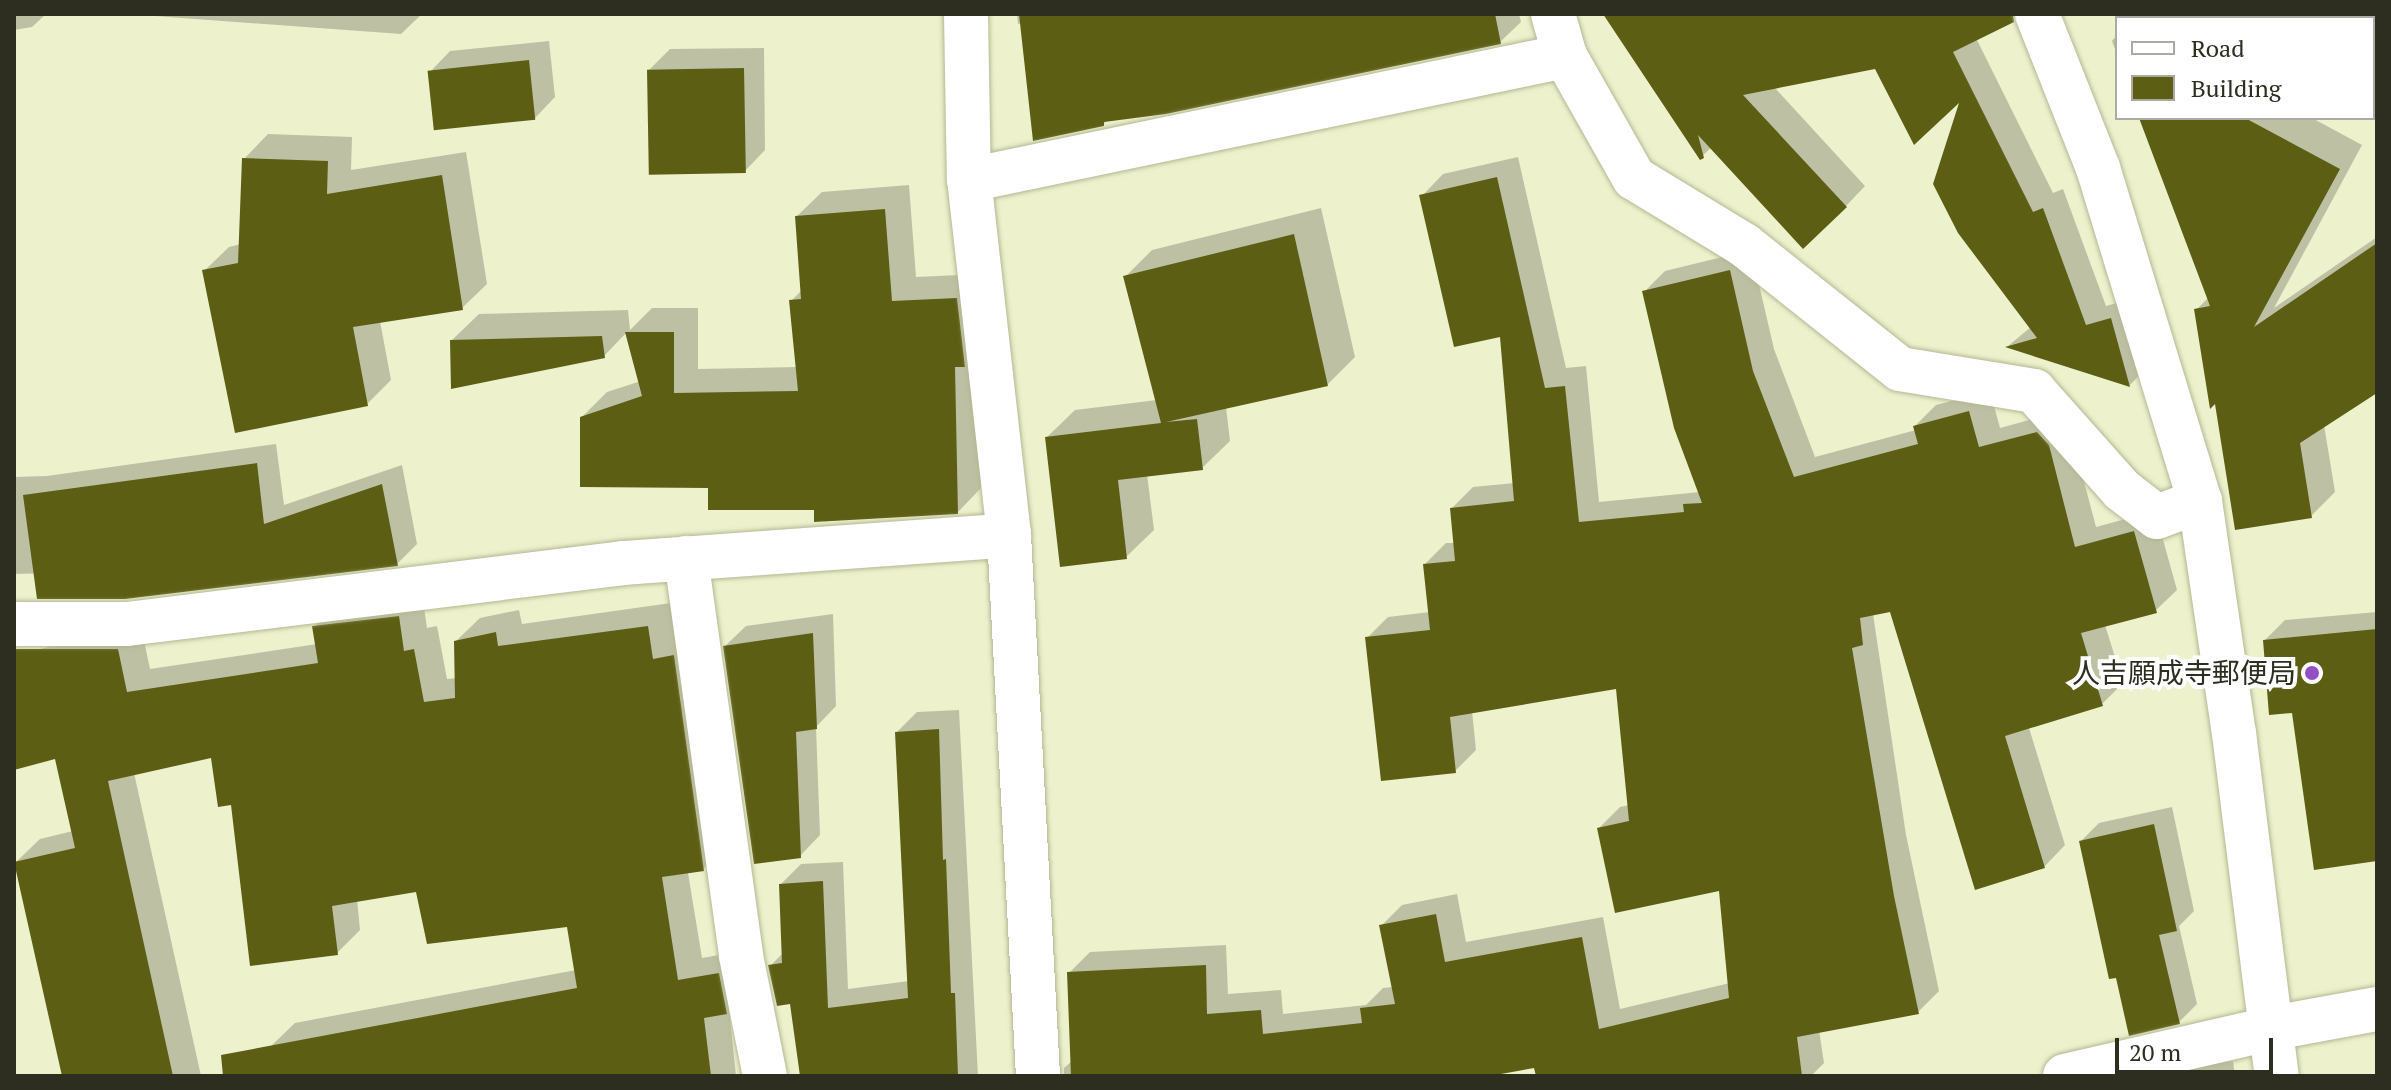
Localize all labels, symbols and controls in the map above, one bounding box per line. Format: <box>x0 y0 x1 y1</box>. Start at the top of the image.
legend <box>2115 16 2375 120</box>
text: Road <box>2191 32 2245 64</box>
text: Building <box>2191 72 2281 104</box>
place label: 人吉願成寺郵便局 <box>2072 656 2296 690</box>
marker: 人吉願成寺郵便局 <box>2303 664 2321 682</box>
scale bar <box>2119 1022 2277 1072</box>
text: 20 m <box>2129 1036 2181 1068</box>

